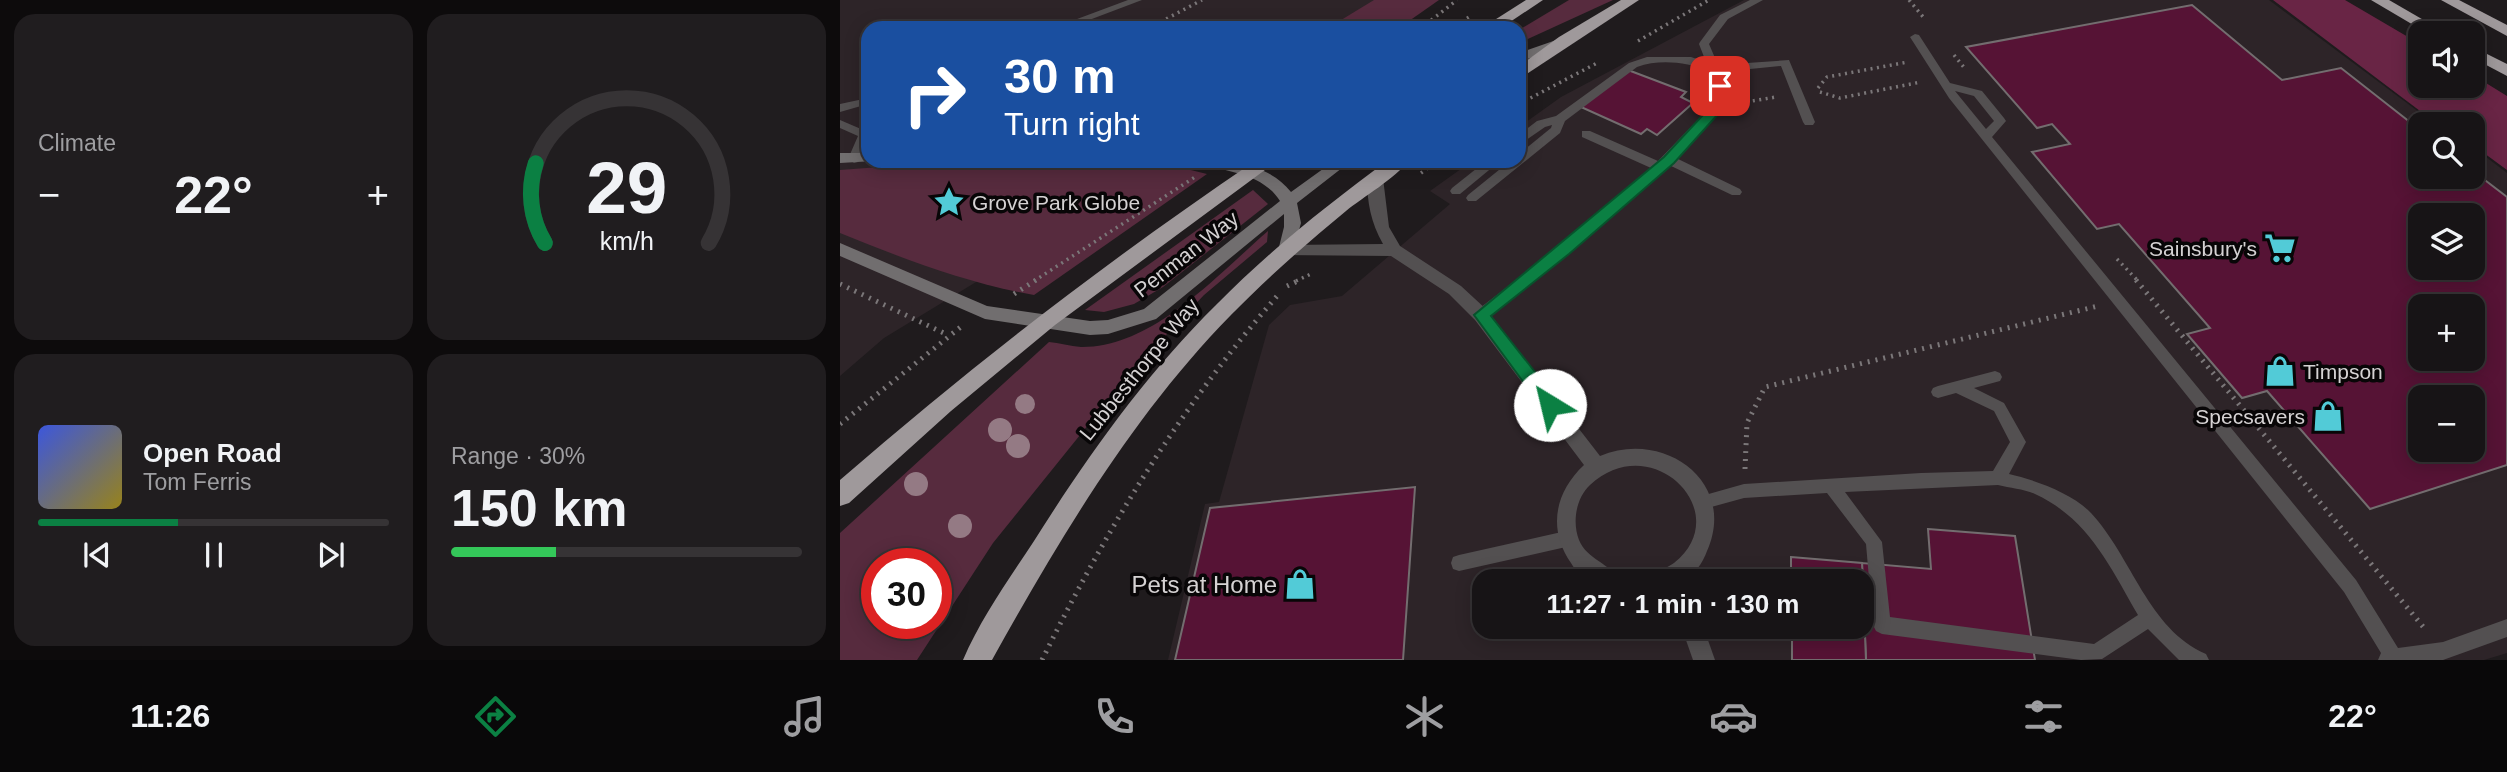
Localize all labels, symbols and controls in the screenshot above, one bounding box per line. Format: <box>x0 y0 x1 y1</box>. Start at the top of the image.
map controls <box>2408 21 2485 462</box>
button: sound <box>2408 21 2485 98</box>
icon: right <box>889 49 980 140</box>
text: 30 m <box>1004 49 1116 103</box>
pin <box>1690 56 1750 116</box>
icon: arrive <box>1701 67 1739 105</box>
text: Turn right <box>1004 106 1140 142</box>
button: search <box>2408 112 2485 189</box>
text: Climate <box>38 130 116 156</box>
text: 29 <box>586 147 667 228</box>
text: 22° <box>174 166 253 224</box>
text: − <box>38 174 60 216</box>
text: + <box>367 174 389 216</box>
place icon: Grove Park Globe <box>932 185 966 219</box>
place label: Grove Park Globe <box>972 191 1140 214</box>
button: layers <box>2408 203 2485 280</box>
street label: Penman Way <box>1130 206 1243 302</box>
text: km/h <box>599 227 654 255</box>
supermarket icon: Sainsbury's <box>2263 231 2297 265</box>
place label: Sainsbury's <box>2149 237 2257 260</box>
street label: Lubbesthorpe Way <box>1075 293 1203 444</box>
button: + <box>2408 294 2485 371</box>
shop icon: Timpson <box>2263 354 2297 388</box>
place label: Timpson <box>2303 360 2383 383</box>
position arrow <box>1513 368 1587 442</box>
button: − <box>2408 385 2485 462</box>
shop icon: Specsavers <box>2311 399 2345 433</box>
place label: Specsavers <box>2195 405 2305 428</box>
text: Open Road <box>143 438 282 468</box>
text: Range · 30% <box>451 443 585 469</box>
text: Tom Ferris <box>143 469 252 495</box>
text: 150 km <box>451 479 627 537</box>
icon: previous <box>78 536 116 574</box>
icon: pause <box>195 536 233 574</box>
icon: next <box>312 536 350 574</box>
speed limit sign: 30 <box>861 548 952 639</box>
shop icon: Pets at Home <box>1283 567 1317 601</box>
place label: Pets at Home <box>1132 571 1277 598</box>
text: 11:27 · 1 min · 130 m <box>1547 589 1799 619</box>
icon: directions <box>471 692 520 741</box>
icon: music <box>780 692 829 741</box>
icon: phone <box>1090 692 1139 741</box>
icon: climate <box>1400 692 1449 741</box>
icon: car <box>1709 692 1758 741</box>
icon: filters <box>2019 692 2068 741</box>
text: 11:26 <box>130 698 210 734</box>
text: 22° <box>2328 698 2377 734</box>

